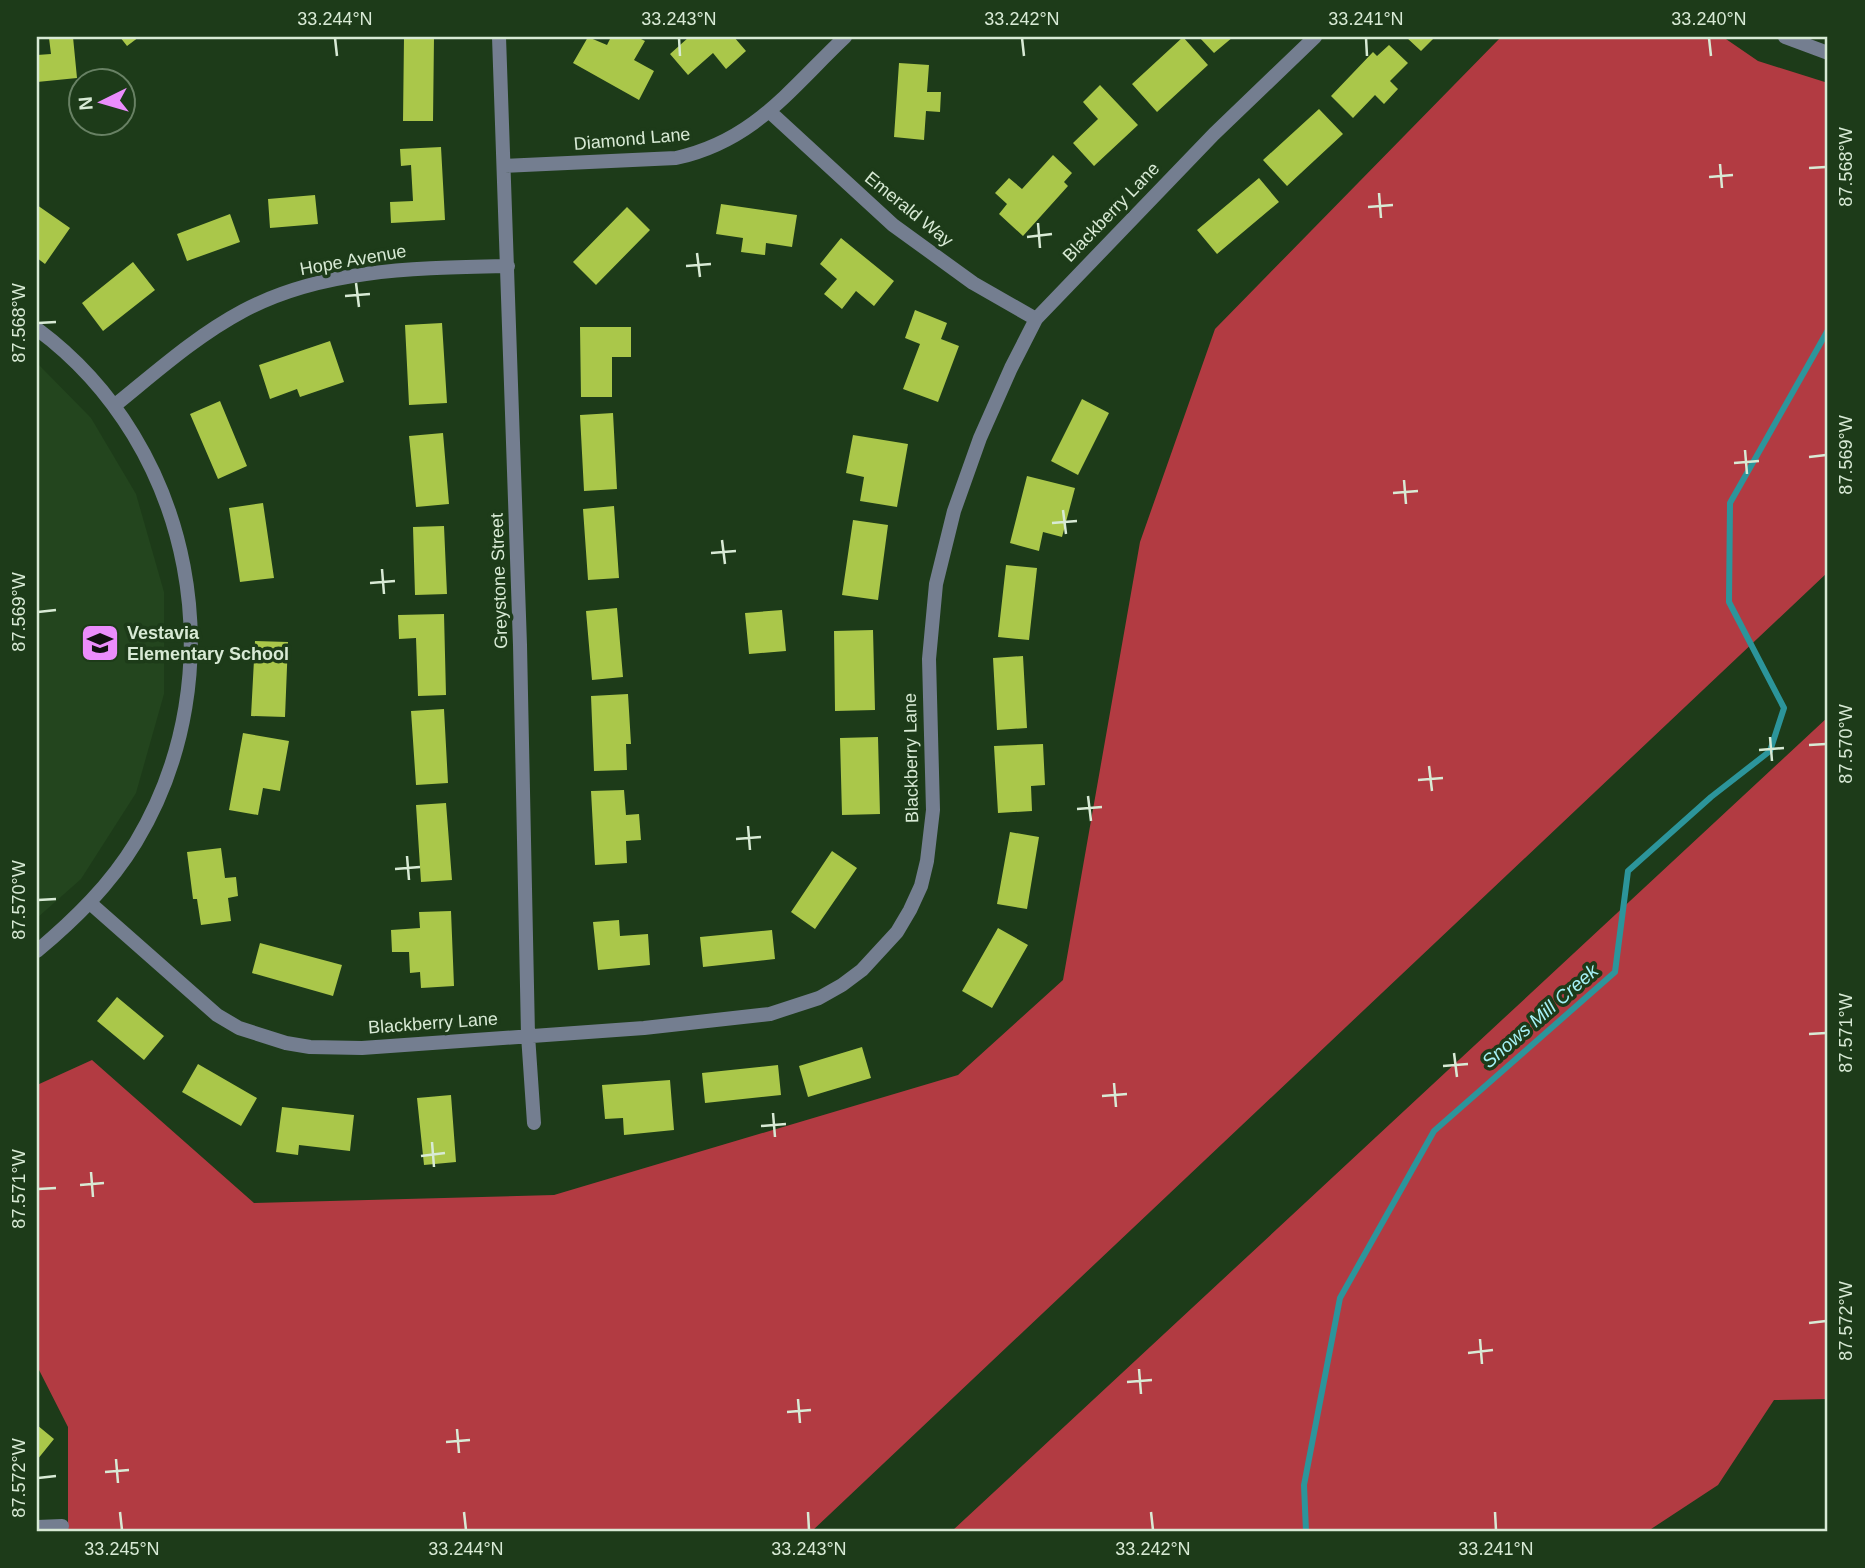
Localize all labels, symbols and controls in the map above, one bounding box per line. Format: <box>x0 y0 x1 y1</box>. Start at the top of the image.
text: 33.244°N <box>297 9 373 29</box>
text: 33.243°N <box>641 9 717 29</box>
text: 33.242°N <box>984 9 1060 29</box>
text: 33.241°N <box>1328 9 1404 29</box>
text: 33.240°N <box>1671 9 1747 29</box>
north arrow <box>66 66 136 136</box>
text: N <box>75 96 97 111</box>
street label: Diamond Lane <box>573 124 691 154</box>
text: 87.568°W <box>1836 127 1856 207</box>
street label: Blackberry Lane <box>1059 158 1163 266</box>
street label: Emerald Way <box>861 167 957 251</box>
street label: Hope Avenue <box>298 241 408 279</box>
text: 87.568°W <box>9 283 29 363</box>
text: 87.569°W <box>1836 415 1856 495</box>
street label: Greystone Street <box>487 513 511 649</box>
text: 87.569°W <box>9 572 29 652</box>
school or university icon: Vestavia Elementary School <box>79 622 121 664</box>
place label: Vestavia Elementary School <box>127 623 289 664</box>
street label: Blackberry Lane <box>900 693 922 823</box>
text: 87.570°W <box>1836 704 1856 784</box>
text: 87.570°W <box>9 860 29 940</box>
water label: Snows Mill Creek <box>1478 959 1603 1072</box>
text: 87.571°W <box>1836 993 1856 1073</box>
street label: Blackberry Lane <box>367 1008 499 1038</box>
text: 87.571°W <box>9 1149 29 1229</box>
text: 87.572°W <box>1836 1281 1856 1361</box>
text: 87.572°W <box>9 1438 29 1518</box>
text: 33.245°N <box>84 1539 160 1559</box>
text: 33.244°N <box>428 1539 504 1559</box>
text: 33.243°N <box>771 1539 847 1559</box>
text: 33.242°N <box>1115 1539 1191 1559</box>
text: 33.241°N <box>1458 1539 1534 1559</box>

